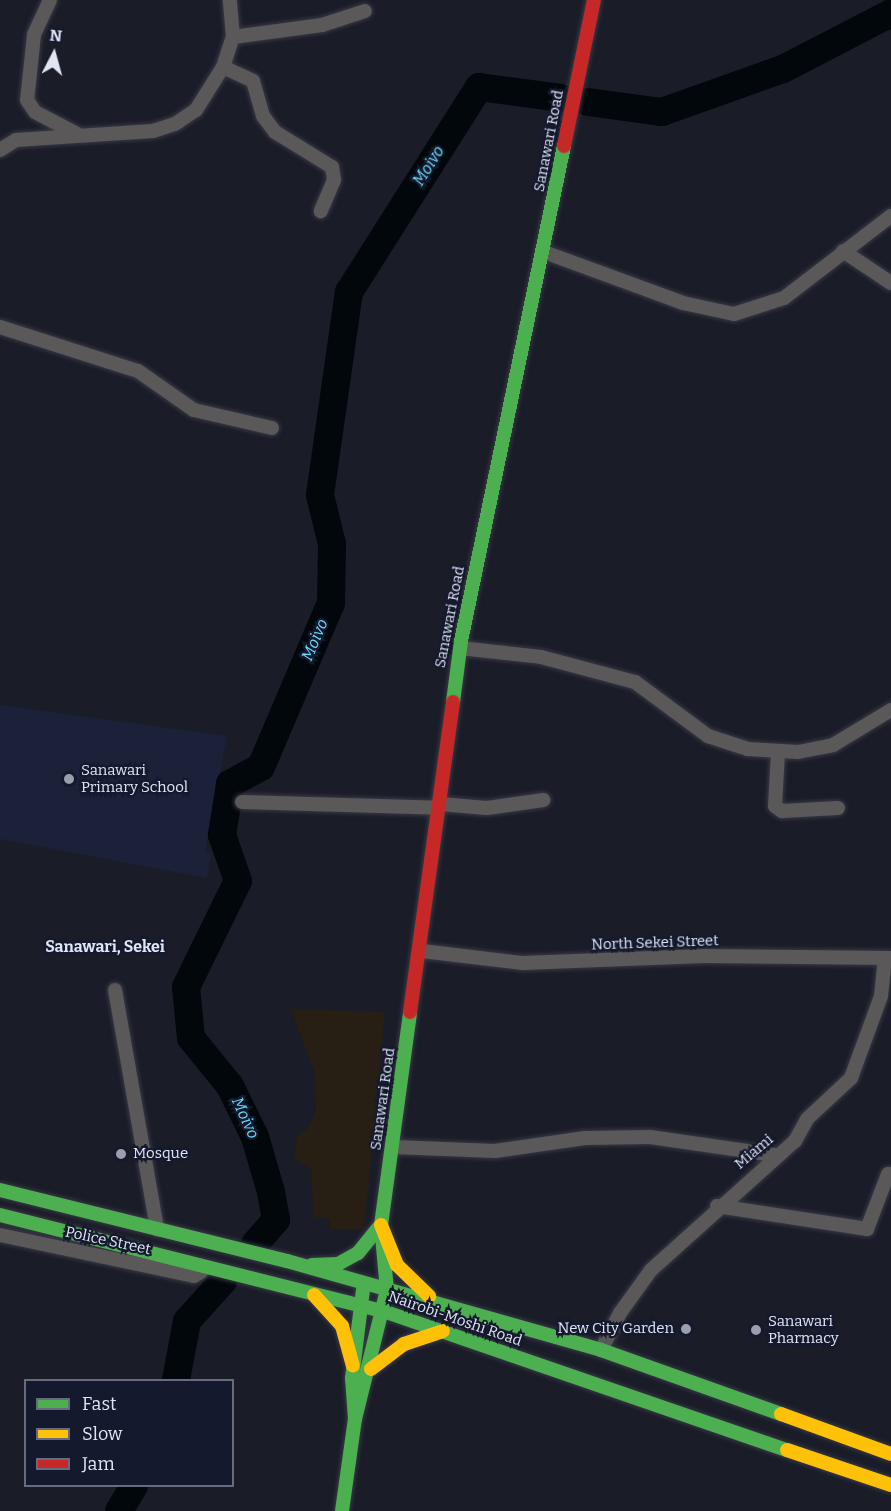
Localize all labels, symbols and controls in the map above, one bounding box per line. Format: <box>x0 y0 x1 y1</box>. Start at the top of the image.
north arrow <box>24 24 84 84</box>
text: N <box>49 26 63 46</box>
street label: Sanawari Road <box>530 89 568 193</box>
water label: Moivo <box>409 142 449 190</box>
street label: Sanawari Road <box>431 565 469 669</box>
water label: Moivo <box>298 616 332 664</box>
place label: Sanawari Primary School <box>81 761 188 796</box>
marker: Sanawari Primary School <box>62 772 76 786</box>
street label: North Sekei Street <box>591 932 719 954</box>
district label: Sanawari, Sekei <box>45 937 165 957</box>
street label: Sanawari Road <box>367 1047 399 1151</box>
water label: Moivo <box>227 1094 263 1142</box>
street label: Miami <box>731 1131 777 1173</box>
place label: Mosque <box>133 1145 188 1163</box>
marker: Mosque <box>114 1147 128 1161</box>
street label: Police Street <box>64 1223 152 1259</box>
street label: Nairobi-Moshi Road <box>386 1288 524 1350</box>
place label: Sanawari Pharmacy <box>768 1312 839 1347</box>
place label: New City Garden <box>558 1320 674 1338</box>
marker: New City Garden <box>679 1322 693 1336</box>
marker: Sanawari Pharmacy <box>749 1323 763 1337</box>
legend <box>24 1379 234 1487</box>
text: Fast <box>82 1393 117 1415</box>
text: Slow <box>82 1423 122 1445</box>
text: Jam <box>82 1453 115 1475</box>

